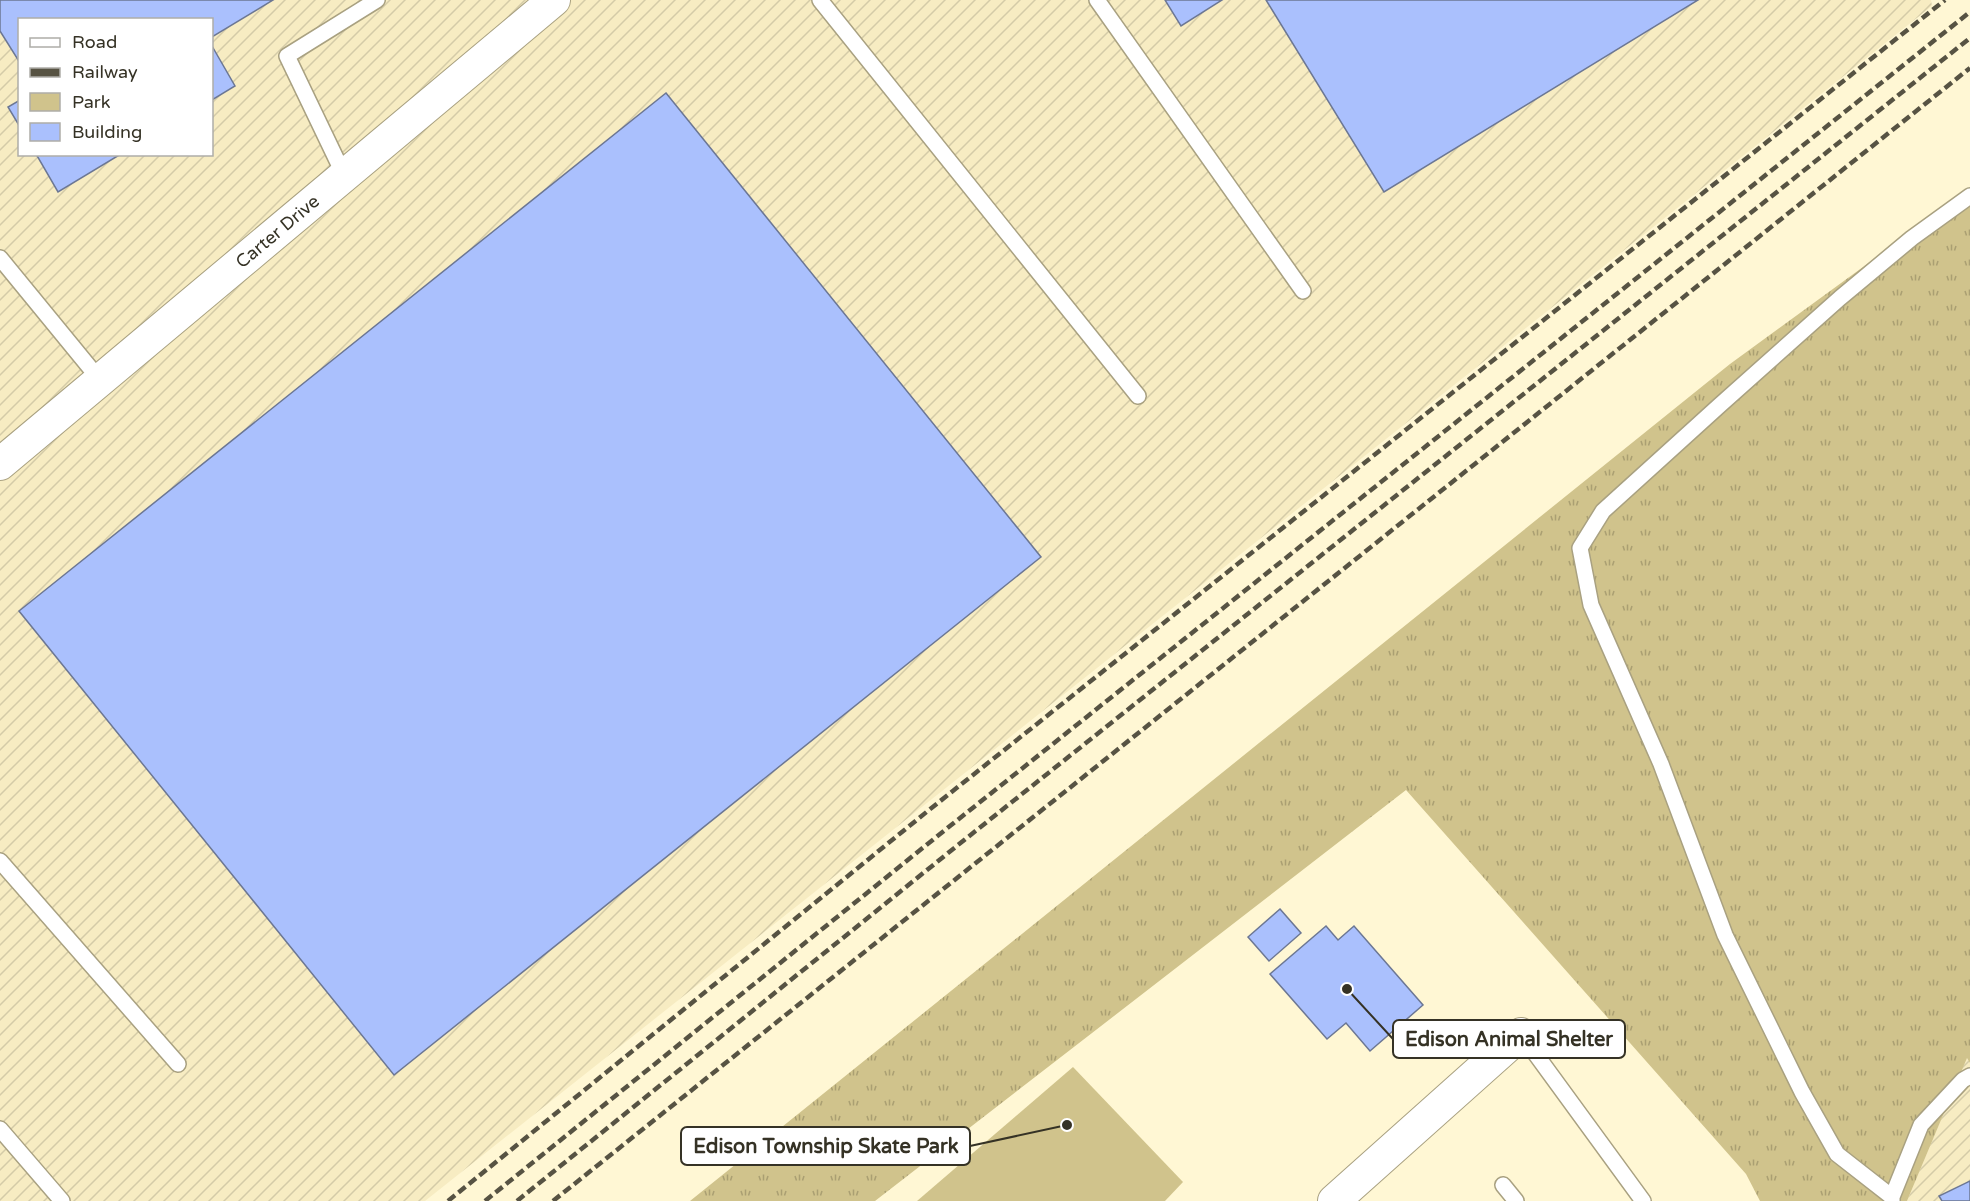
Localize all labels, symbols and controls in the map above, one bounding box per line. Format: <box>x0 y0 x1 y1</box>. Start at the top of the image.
legend <box>18 18 213 156</box>
text: Road <box>72 31 117 53</box>
text: Railway <box>72 61 138 83</box>
text: Park <box>72 91 111 113</box>
text: Building <box>72 121 142 143</box>
street label: Carter Drive <box>231 190 324 273</box>
callout: Edison Animal Shelter <box>1393 1020 1625 1058</box>
text: Edison Animal Shelter <box>1405 1028 1613 1052</box>
callout: Edison Township Skate Park <box>681 1127 970 1165</box>
text: Edison Township Skate Park <box>693 1135 959 1159</box>

